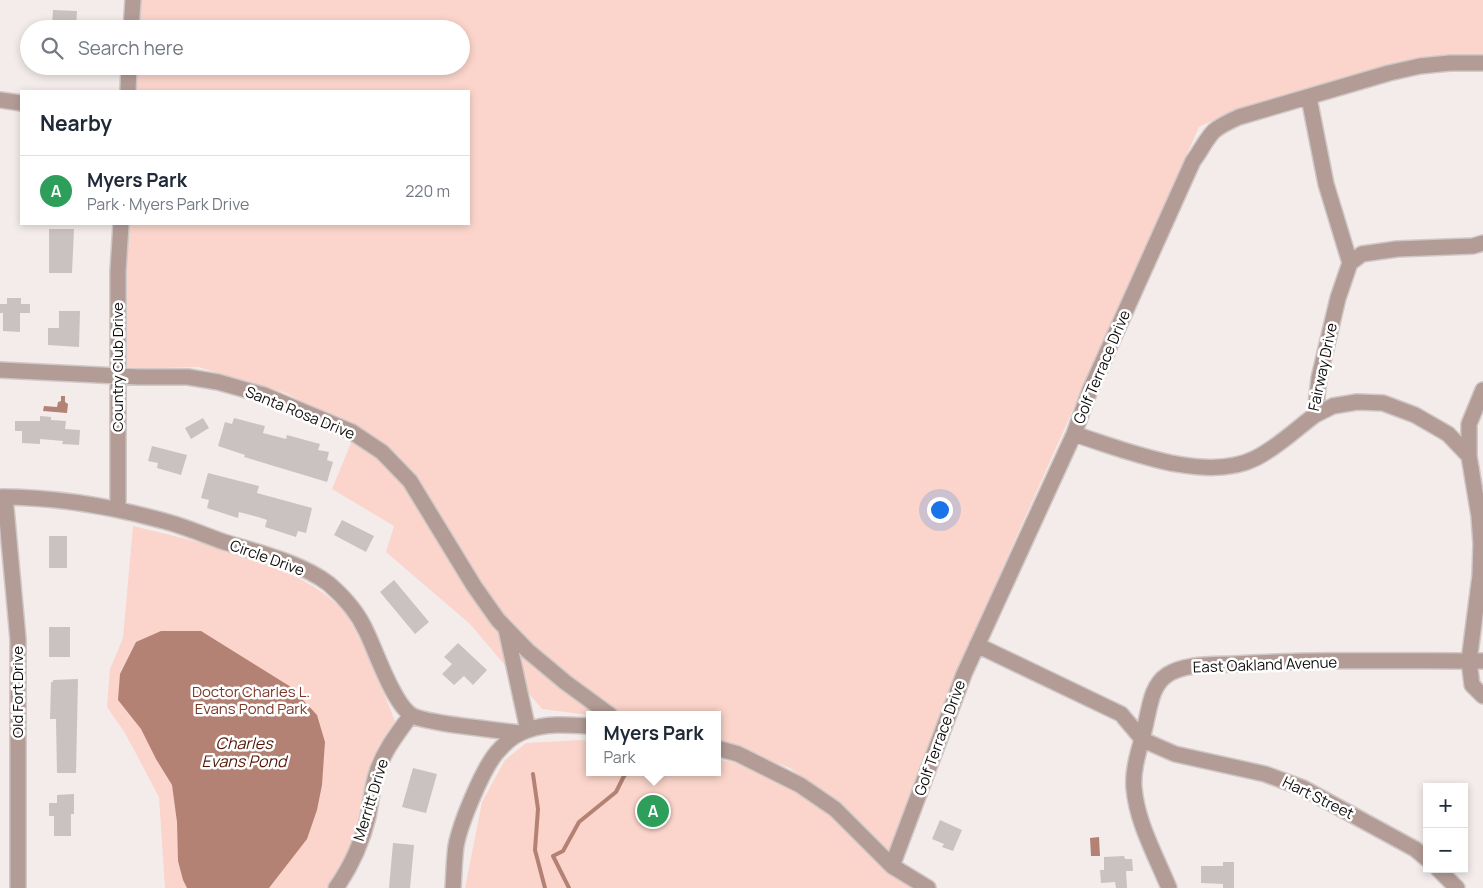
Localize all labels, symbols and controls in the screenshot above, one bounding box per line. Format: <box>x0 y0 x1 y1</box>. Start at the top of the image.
search box <box>20 20 470 75</box>
icon: search <box>38 34 66 62</box>
text: Search here <box>78 35 184 61</box>
text: Nearby <box>40 109 112 137</box>
text: Myers Park <box>87 167 187 193</box>
text: A <box>51 180 61 202</box>
text: 220 m <box>405 180 450 202</box>
text: Park · Myers Park Drive <box>87 193 249 215</box>
street label: Country Club Drive <box>107 302 128 432</box>
street label: Golf Terrace Drive <box>1068 307 1135 427</box>
street label: Fairway Drive <box>1303 321 1342 413</box>
street label: Santa Rosa Drive <box>242 381 358 444</box>
your location <box>927 497 953 523</box>
street label: Circle Drive <box>227 534 308 581</box>
street label: Old Fort Drive <box>7 646 28 738</box>
street label: East Oakland Avenue <box>1192 651 1338 678</box>
street label: Golf Terrace Drive <box>909 677 970 799</box>
park label: Doctor Charles L. Evans Pond Park <box>192 681 310 719</box>
popup <box>586 711 721 776</box>
text: Myers Park <box>604 720 703 746</box>
water label: Charles Evans Pond <box>202 732 289 772</box>
text: Park <box>604 746 635 768</box>
street label: Merritt Drive <box>348 756 393 844</box>
street label: Hart Street <box>1279 771 1357 824</box>
map controls <box>1423 783 1468 873</box>
button: + <box>1423 783 1468 828</box>
pin: A <box>637 792 669 830</box>
button: − <box>1423 828 1468 873</box>

